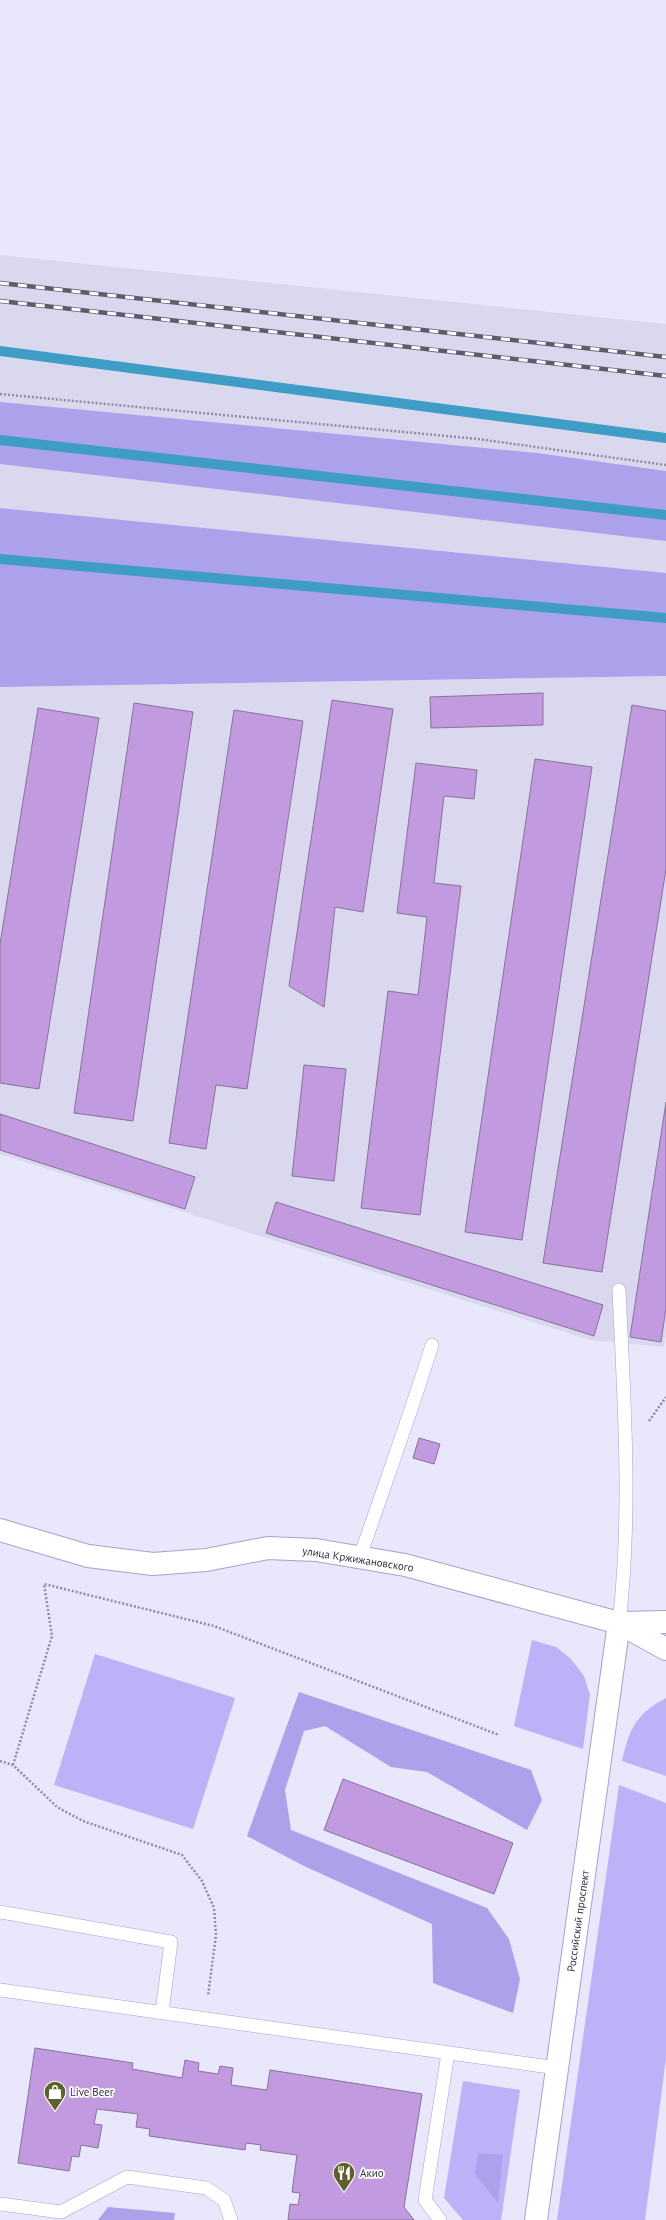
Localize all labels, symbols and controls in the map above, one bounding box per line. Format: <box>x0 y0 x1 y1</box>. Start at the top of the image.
street label: улица Кржижановского <box>301 1543 415 1575</box>
street label: Российский проспект <box>564 1869 592 1973</box>
shop icon: Live Beer <box>42 2079 68 2112</box>
place label: Live Beer <box>70 2085 114 2099</box>
restaurant icon: Акио <box>331 2160 357 2193</box>
place label: Акио <box>360 2166 384 2180</box>

